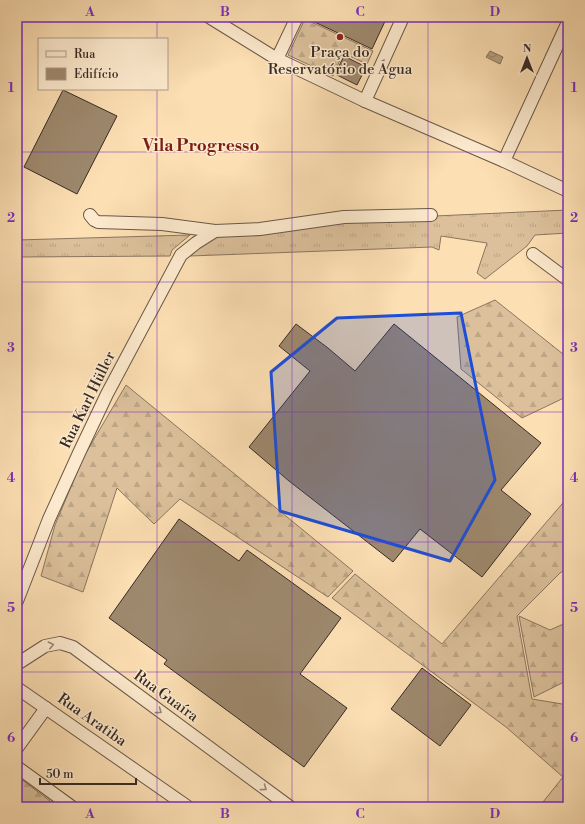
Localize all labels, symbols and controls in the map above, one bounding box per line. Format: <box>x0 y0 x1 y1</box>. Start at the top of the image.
text: A <box>84 4 95 20</box>
text: B <box>220 4 230 20</box>
text: C <box>355 4 365 20</box>
text: D <box>490 4 500 20</box>
marker: Praça do Reservatório de Água <box>335 32 345 42</box>
legend <box>38 38 168 90</box>
north arrow <box>507 38 547 78</box>
text: N <box>523 42 532 56</box>
place label: Praça do Reservatório de Água <box>268 43 413 79</box>
text: Rua <box>74 47 96 62</box>
text: Edifício <box>74 67 119 82</box>
text: 1 <box>8 80 15 96</box>
text: 1 <box>571 80 578 96</box>
district label: Vila Progresso <box>142 135 259 157</box>
text: 2 <box>7 210 15 226</box>
text: 2 <box>570 210 578 226</box>
text: 3 <box>7 340 15 356</box>
text: 3 <box>570 340 578 356</box>
street label: Rua Karl Hüller <box>56 348 120 452</box>
text: 4 <box>7 470 16 486</box>
text: 4 <box>570 470 579 486</box>
text: 5 <box>7 600 15 616</box>
text: 5 <box>570 600 578 616</box>
one-way arrow <box>47 641 54 650</box>
street label: Rua Guaíra <box>130 666 203 726</box>
street label: Rua Aratiba <box>54 689 131 751</box>
one-way arrow <box>154 706 161 713</box>
text: 6 <box>7 730 15 746</box>
text: 6 <box>570 730 578 746</box>
scale bar <box>40 760 136 786</box>
text: 50 m <box>46 767 74 782</box>
one-way arrow <box>259 783 266 790</box>
text: A <box>84 806 95 822</box>
text: B <box>220 806 230 822</box>
text: C <box>355 806 365 822</box>
text: D <box>490 806 500 822</box>

